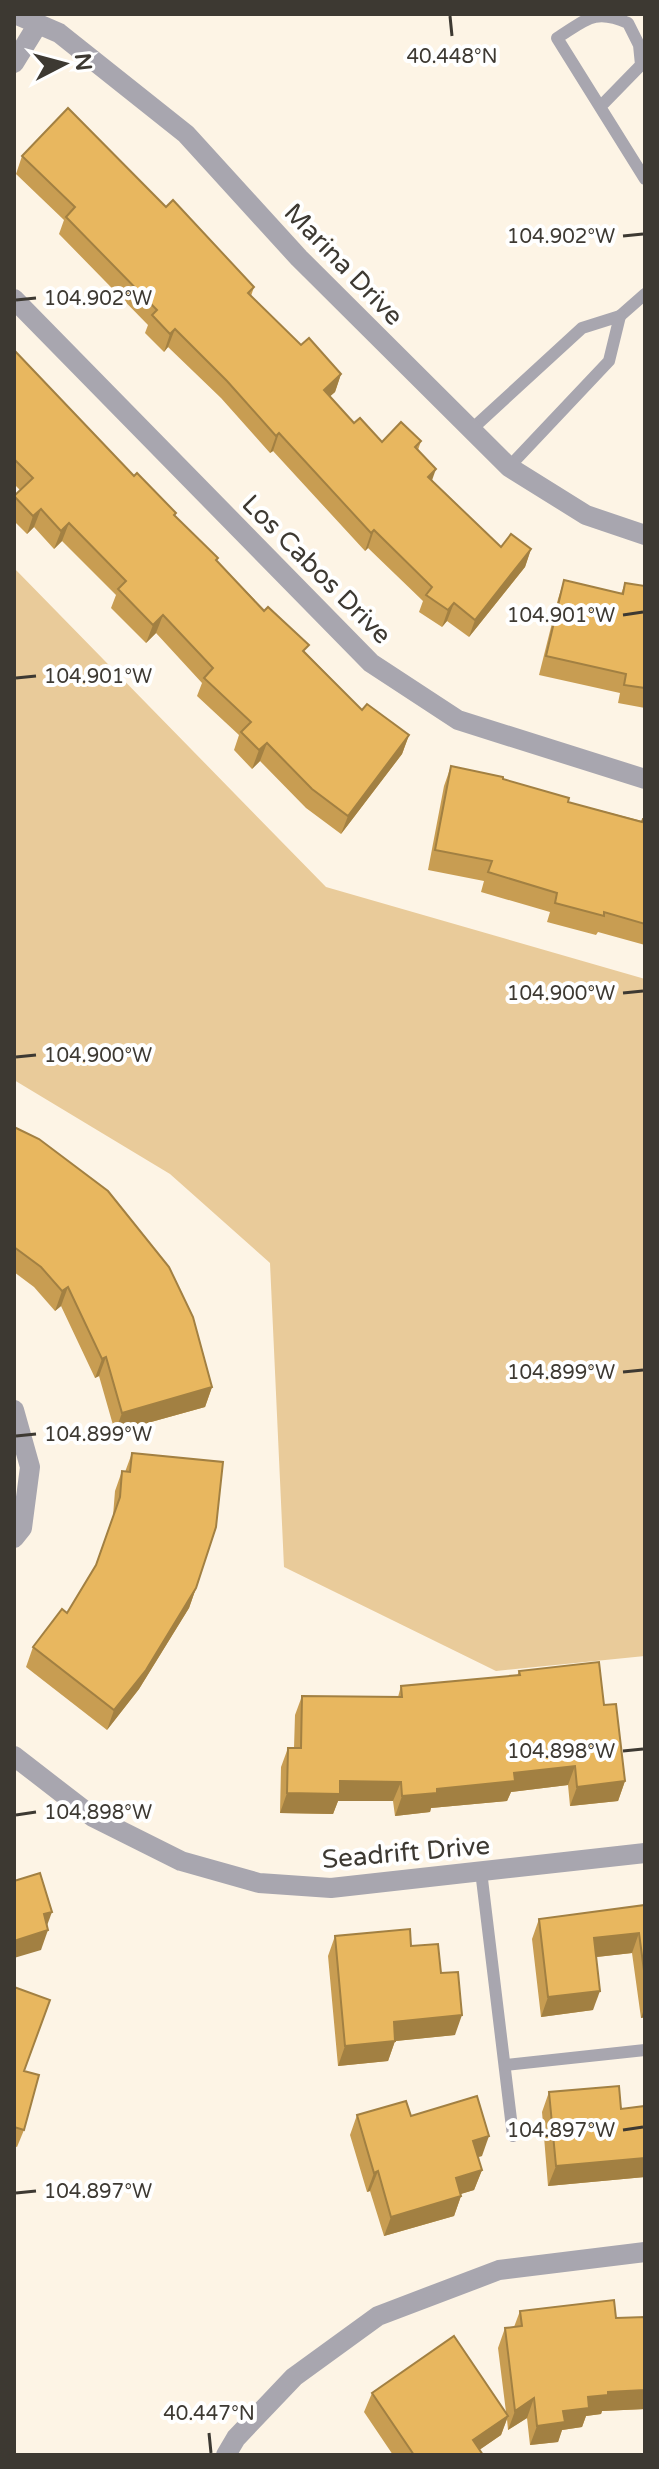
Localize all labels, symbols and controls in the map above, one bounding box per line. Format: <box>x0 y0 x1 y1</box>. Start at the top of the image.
north arrow <box>24 24 104 104</box>
text: 40.448°N <box>406 45 498 69</box>
text: N <box>69 52 97 72</box>
street label: Marina Drive <box>278 197 409 332</box>
text: 104.902°W <box>507 225 615 249</box>
text: 104.902°W <box>44 287 152 311</box>
street label: Los Cabos Drive <box>236 488 398 650</box>
text: 104.901°W <box>507 604 615 628</box>
text: 104.901°W <box>44 665 152 689</box>
text: 104.900°W <box>507 982 615 1006</box>
text: 104.900°W <box>44 1044 152 1068</box>
text: 104.899°W <box>507 1361 615 1385</box>
text: 104.899°W <box>44 1423 152 1447</box>
text: 104.898°W <box>507 1740 615 1764</box>
text: 104.898°W <box>44 1801 152 1825</box>
street label: Seadrift Drive <box>321 1830 491 1875</box>
text: 104.897°W <box>507 2119 615 2143</box>
text: 104.897°W <box>44 2180 152 2204</box>
text: 40.447°N <box>163 2402 255 2426</box>

